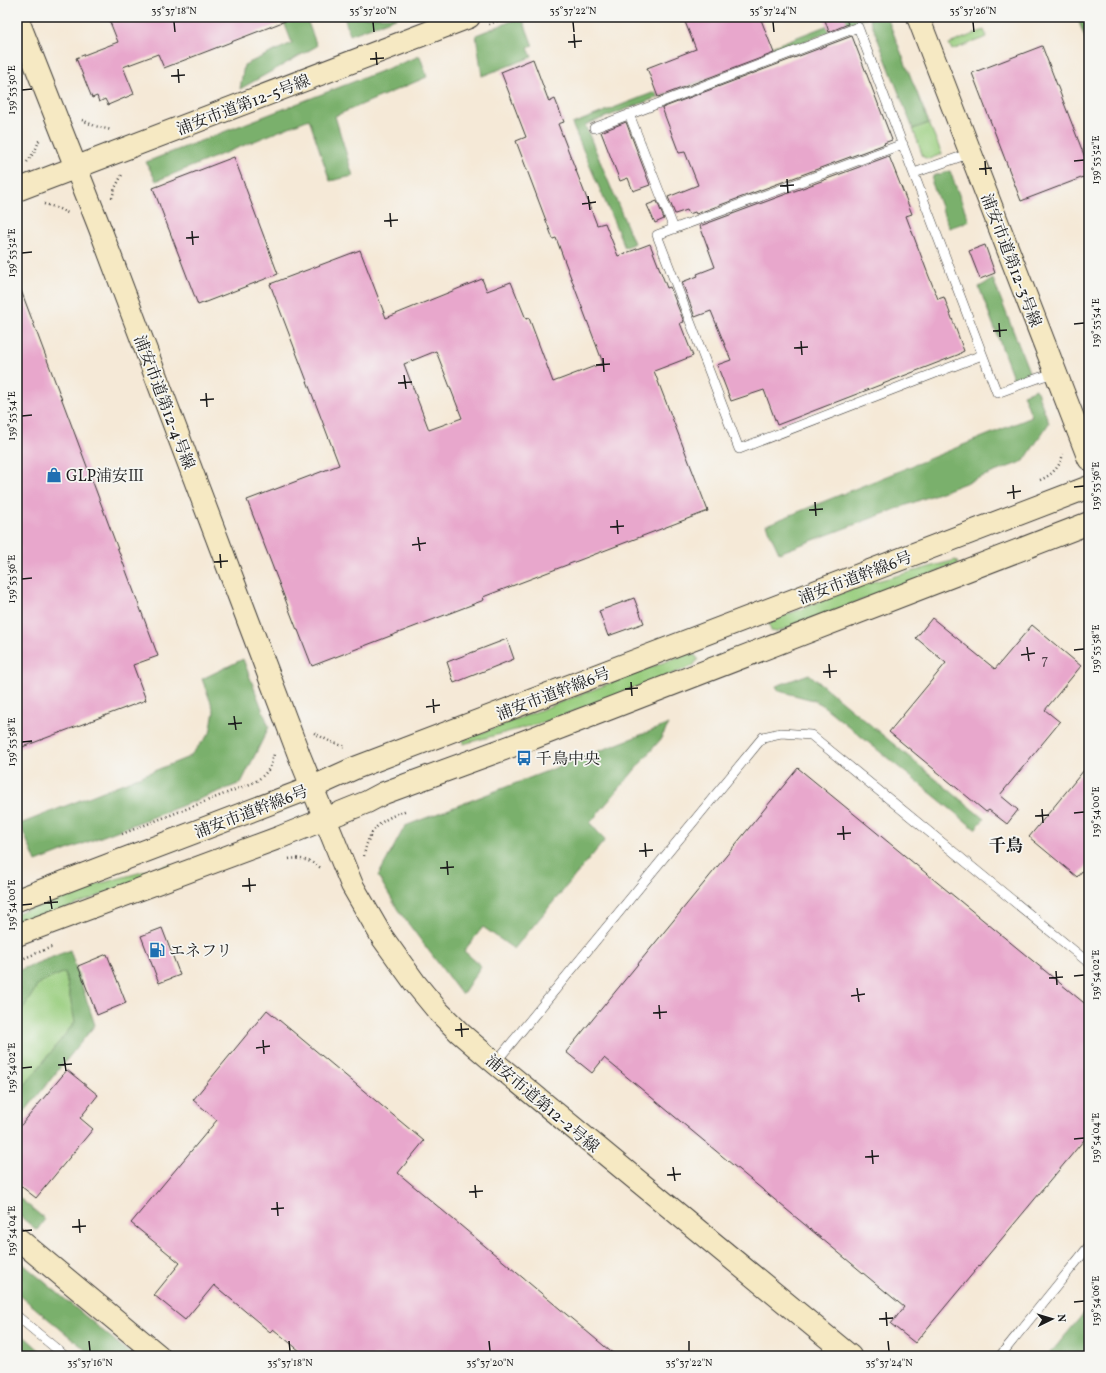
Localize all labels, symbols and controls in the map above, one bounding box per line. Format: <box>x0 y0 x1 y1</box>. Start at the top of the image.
text: 35°37'18"N <box>151 4 197 18</box>
text: 35°37'20"N <box>349 4 397 18</box>
text: 35°37'22"N <box>550 4 597 18</box>
text: 35°37'24"N <box>749 4 797 18</box>
text: 35°37'26"N <box>950 4 997 18</box>
text: 139°53'50"E <box>5 65 19 115</box>
street label: 浦安市道第12-5号線 <box>174 70 314 141</box>
text: 139°53'52"E <box>1089 136 1103 184</box>
street label: 浦安市道第12-3号線 <box>974 191 1046 331</box>
text: 139°53'52"E <box>5 229 19 277</box>
text: 139°53'54"E <box>1089 298 1103 348</box>
street label: 浦安市道第12-4号線 <box>127 332 199 473</box>
text: 139°53'54"E <box>5 391 19 441</box>
text: 139°53'56"E <box>1089 462 1103 510</box>
shop icon: GLP浦安Ⅲ <box>45 466 63 484</box>
place label: GLP浦安Ⅲ <box>66 466 144 488</box>
street label: 浦安市道幹線6号 <box>796 547 916 611</box>
text: 139°53'56"E <box>5 555 19 603</box>
text: 139°53'58"E <box>1089 625 1103 673</box>
house number: 7 <box>1042 651 1049 670</box>
street label: 浦安市道幹線6号 <box>494 663 614 727</box>
text: 139°53'58"E <box>5 718 19 766</box>
bus stop icon: 千鳥中央 <box>515 749 533 767</box>
place label: 千鳥中央 <box>536 749 600 771</box>
street label: 浦安市道幹線6号 <box>192 781 312 845</box>
text: 139°54'00"E <box>1089 786 1103 838</box>
district label: 千鳥 <box>989 835 1023 858</box>
text: 139°54'00"E <box>5 879 19 931</box>
fuel station icon: エネフリ <box>148 941 166 959</box>
place label: エネフリ <box>169 941 232 963</box>
text: 139°54'02"E <box>1089 950 1103 1000</box>
text: 139°54'02"E <box>5 1043 19 1093</box>
street label: 浦安市道第12-2号線 <box>480 1050 603 1159</box>
text: 139°54'04"E <box>1089 1113 1103 1163</box>
text: 139°54'04"E <box>5 1206 19 1256</box>
text: 139°54'06"E <box>1089 1276 1103 1326</box>
north arrow <box>1032 1299 1072 1339</box>
text: N <box>1053 1314 1068 1323</box>
text: 35°37'16"N <box>67 1356 113 1370</box>
text: 35°37'18"N <box>267 1356 313 1370</box>
text: 35°37'20"N <box>466 1356 514 1370</box>
text: 35°37'22"N <box>666 1356 713 1370</box>
text: 35°37'24"N <box>865 1356 913 1370</box>

